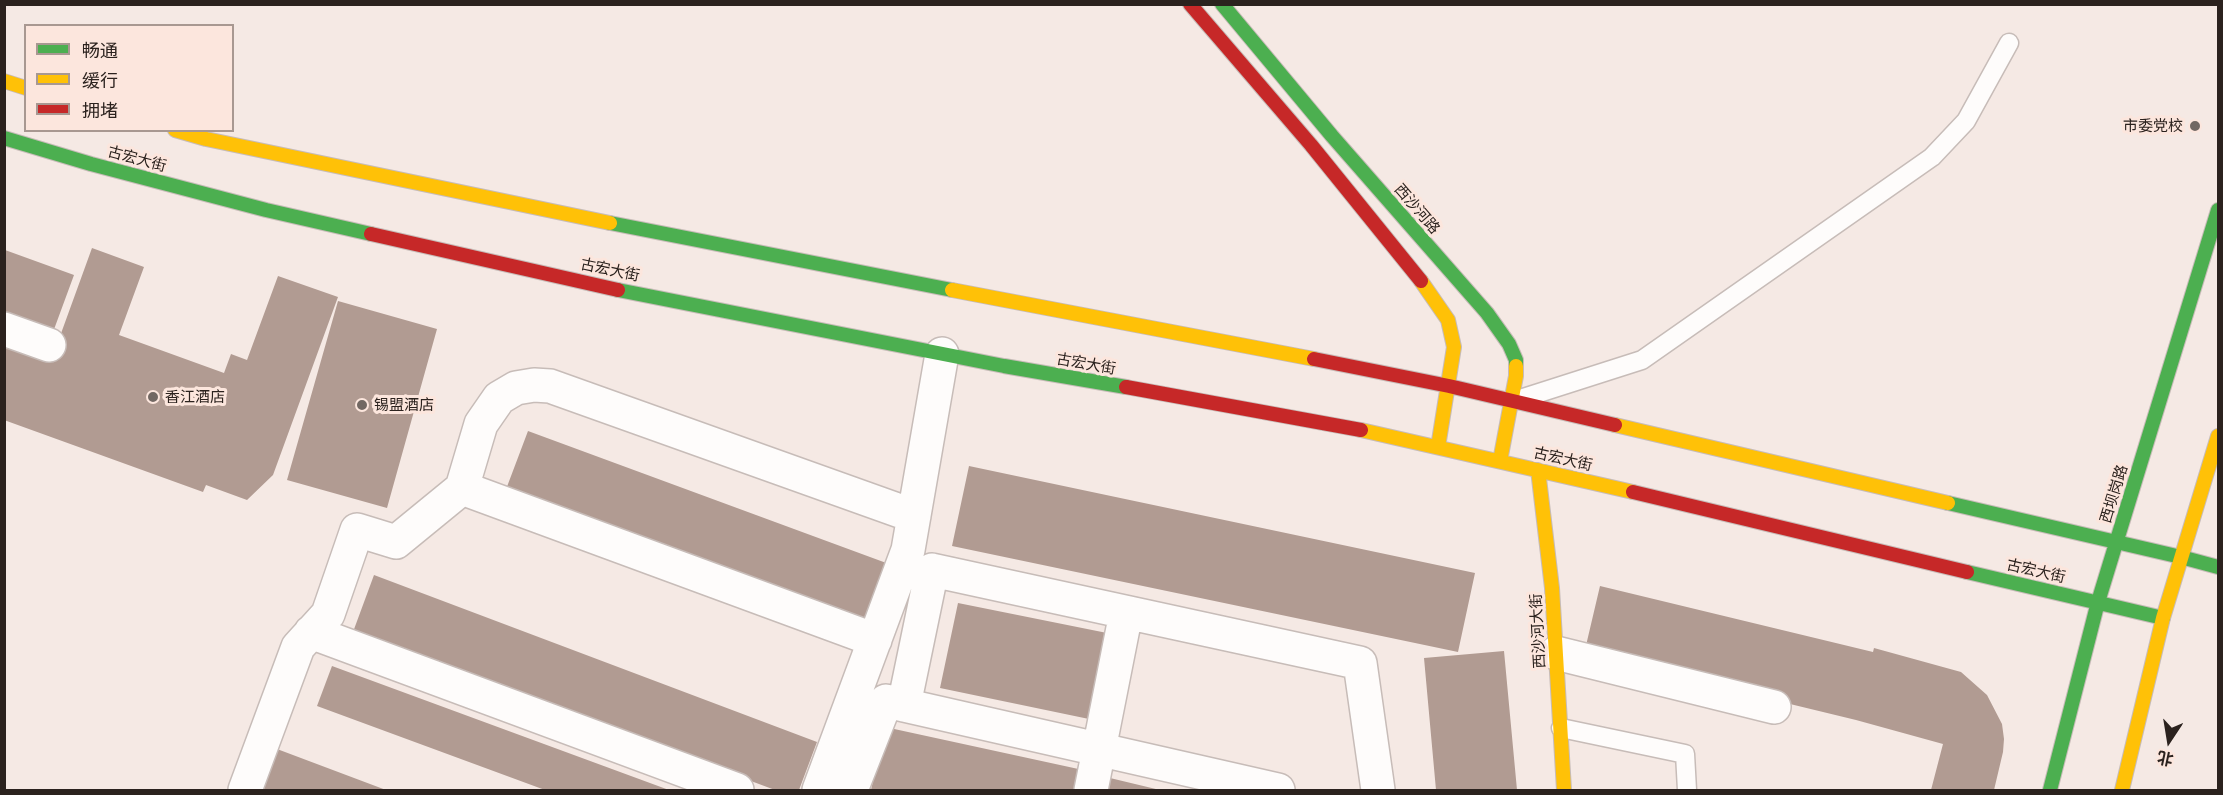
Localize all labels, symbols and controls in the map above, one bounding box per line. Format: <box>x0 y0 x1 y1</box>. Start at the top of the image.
legend <box>24 24 234 132</box>
text: 畅通 <box>82 39 118 61</box>
text: 缓行 <box>82 69 118 91</box>
text: 拥堵 <box>82 99 118 121</box>
place label: 市委党校 <box>2123 117 2183 135</box>
marker: 市委党校 <box>2188 119 2202 133</box>
street label: 古宏大街 <box>106 143 168 175</box>
street label: 西沙河路 <box>1391 180 1443 238</box>
street label: 古宏大街 <box>579 255 641 285</box>
street label: 古宏大街 <box>1055 350 1117 378</box>
place label: 香江酒店 <box>165 388 225 406</box>
marker: 香江酒店 <box>146 390 160 404</box>
place label: 锡盟酒店 <box>374 396 434 414</box>
marker: 锡盟酒店 <box>355 398 369 412</box>
street label: 古宏大街 <box>1532 443 1594 475</box>
street label: 西坝岗路 <box>2097 463 2131 525</box>
street label: 古宏大街 <box>2005 555 2067 587</box>
street label: 西沙河大街 <box>1527 593 1549 669</box>
north arrow <box>2139 711 2199 771</box>
text: 北 <box>2155 747 2175 770</box>

